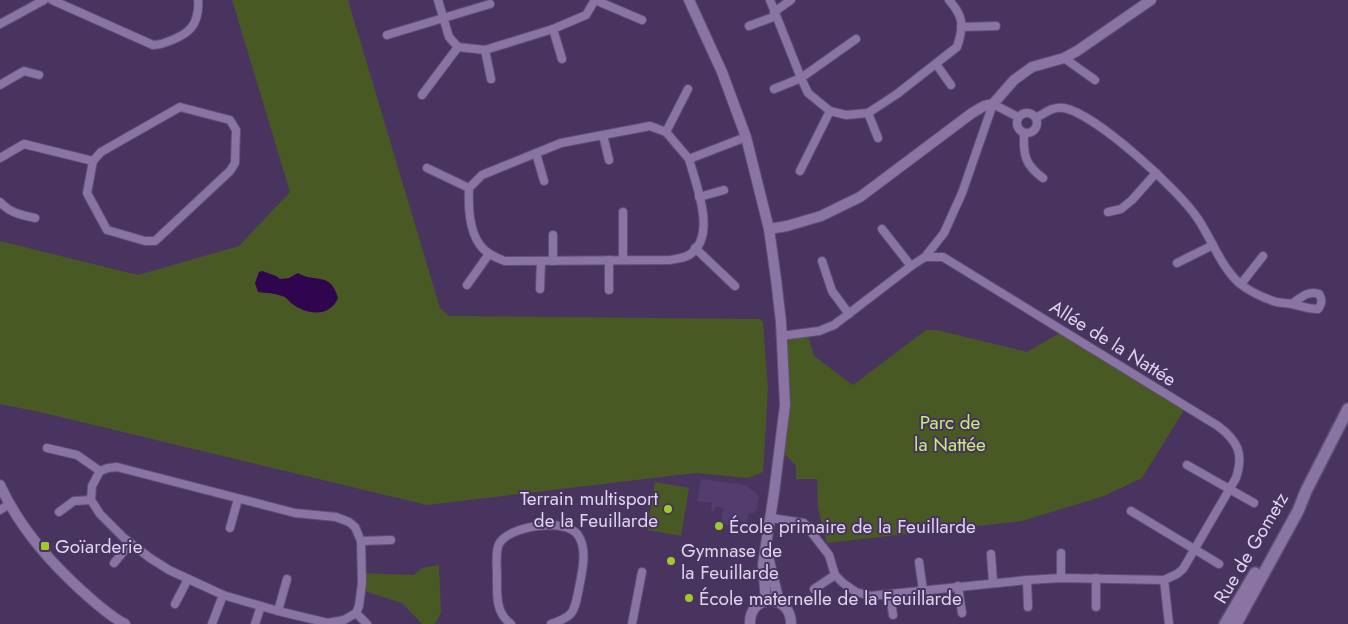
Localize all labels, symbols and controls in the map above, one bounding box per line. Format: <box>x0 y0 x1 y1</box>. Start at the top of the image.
street label: Allée de la Nattée <box>1045 293 1182 393</box>
park label: Parc de la Nattée <box>914 409 986 458</box>
place label: Terrain multisport de la Feuillarde <box>520 485 658 534</box>
street label: Rue de Gometz <box>1207 487 1295 609</box>
marker: Terrain multisport de la Feuillarde <box>662 503 674 515</box>
place label: École primaire de la Feuillarde <box>729 513 976 540</box>
marker: École primaire de la Feuillarde <box>713 520 725 532</box>
place label: Goïarderie <box>55 533 143 560</box>
place label: Gymnase de la Feuillarde <box>681 537 782 586</box>
marker: Goïarderie <box>39 540 51 552</box>
marker: Gymnase de la Feuillarde <box>665 555 677 567</box>
place label: École maternelle de la Feuillarde <box>699 585 962 612</box>
marker: École maternelle de la Feuillarde <box>683 592 695 604</box>

